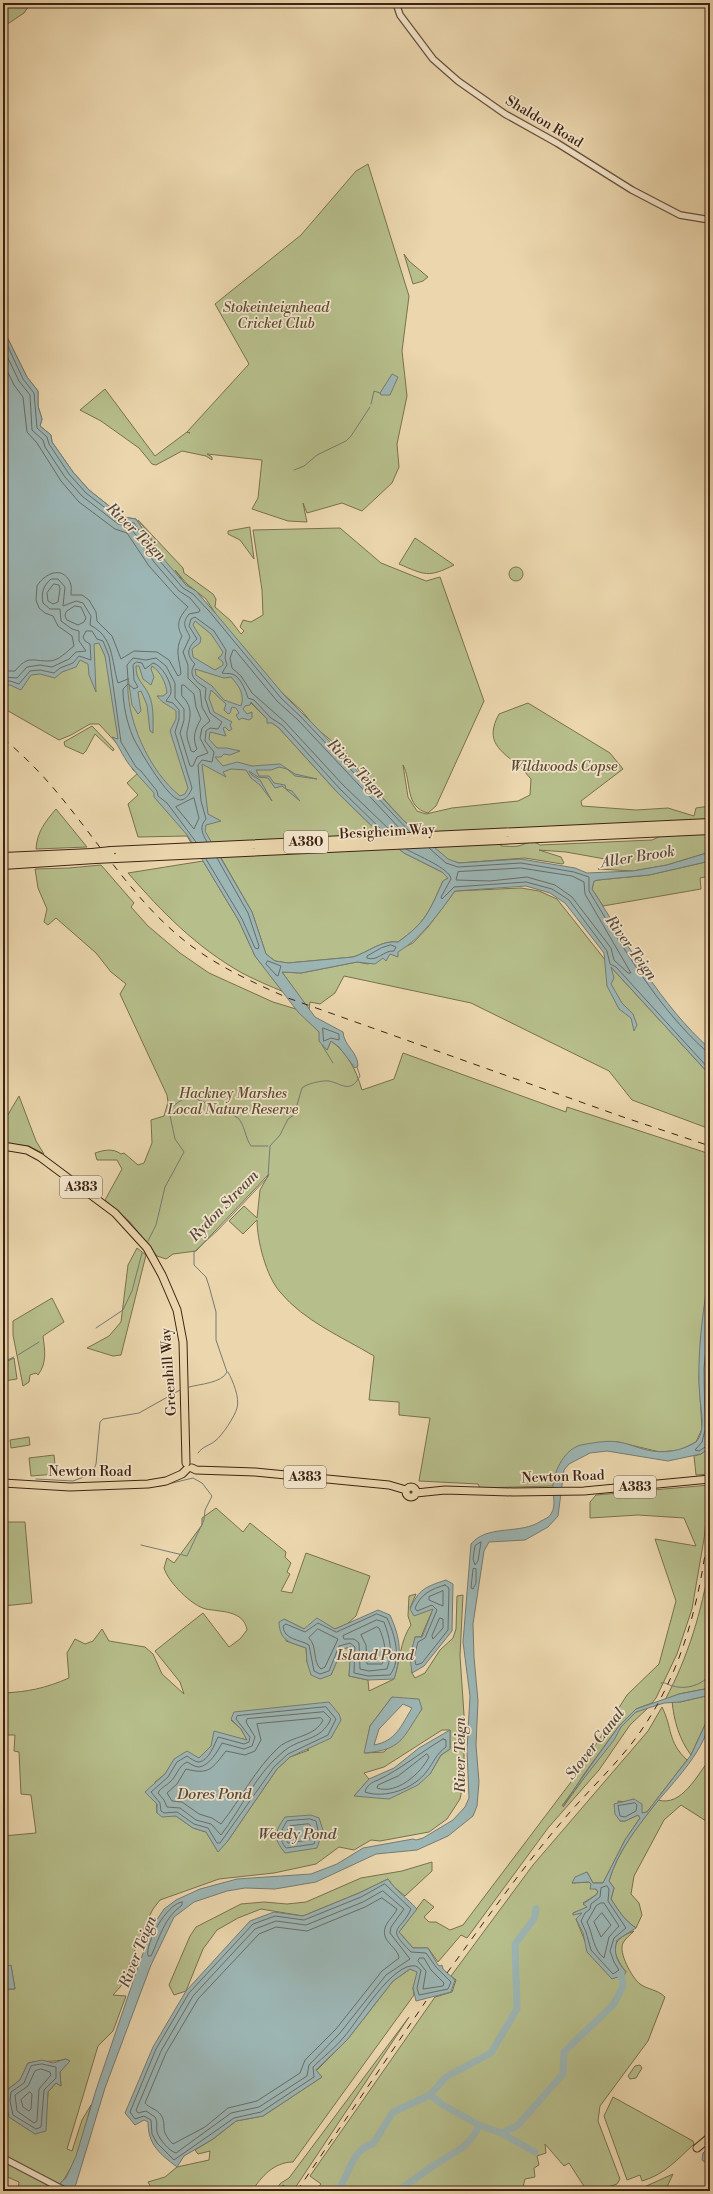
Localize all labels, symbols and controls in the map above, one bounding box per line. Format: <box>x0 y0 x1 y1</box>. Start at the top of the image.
street label: Shaldon Road <box>502 92 586 152</box>
park label: Stokeinteignhead Cricket Club <box>223 299 330 333</box>
water label: River Teign <box>101 498 170 566</box>
water label: River Teign <box>322 734 390 803</box>
park label: Wildwoods Copse <box>510 758 618 776</box>
street label: Besigheim Way <box>338 820 435 844</box>
road number: A380 <box>284 831 328 853</box>
water label: Aller Brook <box>598 842 676 873</box>
water label: River Teign <box>600 911 661 985</box>
park label: Hackney Marshes Local Nature Reserve <box>167 1085 299 1119</box>
water label: Rydon Stream <box>184 1166 263 1246</box>
road number: A383 <box>60 1176 102 1198</box>
street label: Greenhill Way <box>157 1327 181 1417</box>
street label: Newton Road <box>48 1463 132 1481</box>
road number: A383 <box>284 1466 326 1488</box>
street label: Newton Road <box>521 1467 605 1487</box>
road number: A383 <box>614 1476 656 1498</box>
water label: Island Pond <box>335 1646 414 1665</box>
water label: Stover Canal <box>561 1704 629 1784</box>
water label: River Teign <box>451 1717 470 1794</box>
water label: Dores Pond <box>176 1785 252 1804</box>
water label: Weedy Pond <box>258 1825 337 1844</box>
water label: River Teign <box>115 1913 161 1992</box>

